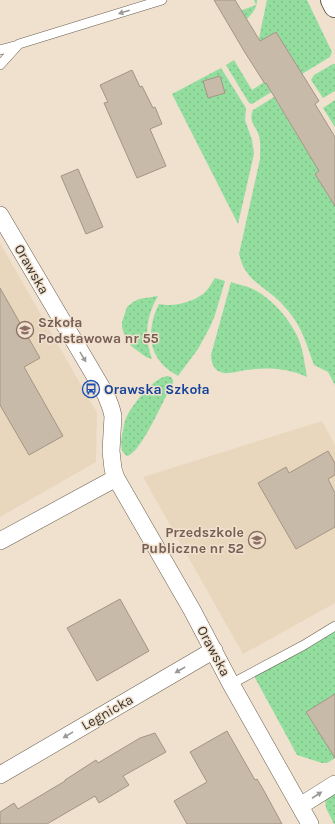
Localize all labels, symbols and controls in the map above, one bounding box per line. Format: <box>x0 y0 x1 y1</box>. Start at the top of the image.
one-way arrow <box>118 9 130 15</box>
street label: Orawska <box>10 241 53 297</box>
place label: Szkoła Podstawowa nr 55 <box>38 314 159 347</box>
school or university icon: Szkoła Podstawowa nr 55 <box>15 320 35 340</box>
one-way arrow <box>80 351 87 363</box>
bus stop icon: Orawska Szkoła <box>81 379 101 399</box>
place label: Orawska Szkoła <box>104 381 210 398</box>
place label: Przedszkole Publiczne nr 52 <box>141 524 244 557</box>
school or university icon: Przedszkole Publiczne nr 52 <box>247 530 267 550</box>
street label: Orawska <box>193 623 234 679</box>
one-way arrow <box>174 666 186 673</box>
street label: Legnicka <box>78 691 136 734</box>
one-way arrow <box>63 731 73 739</box>
one-way arrow <box>312 791 323 799</box>

